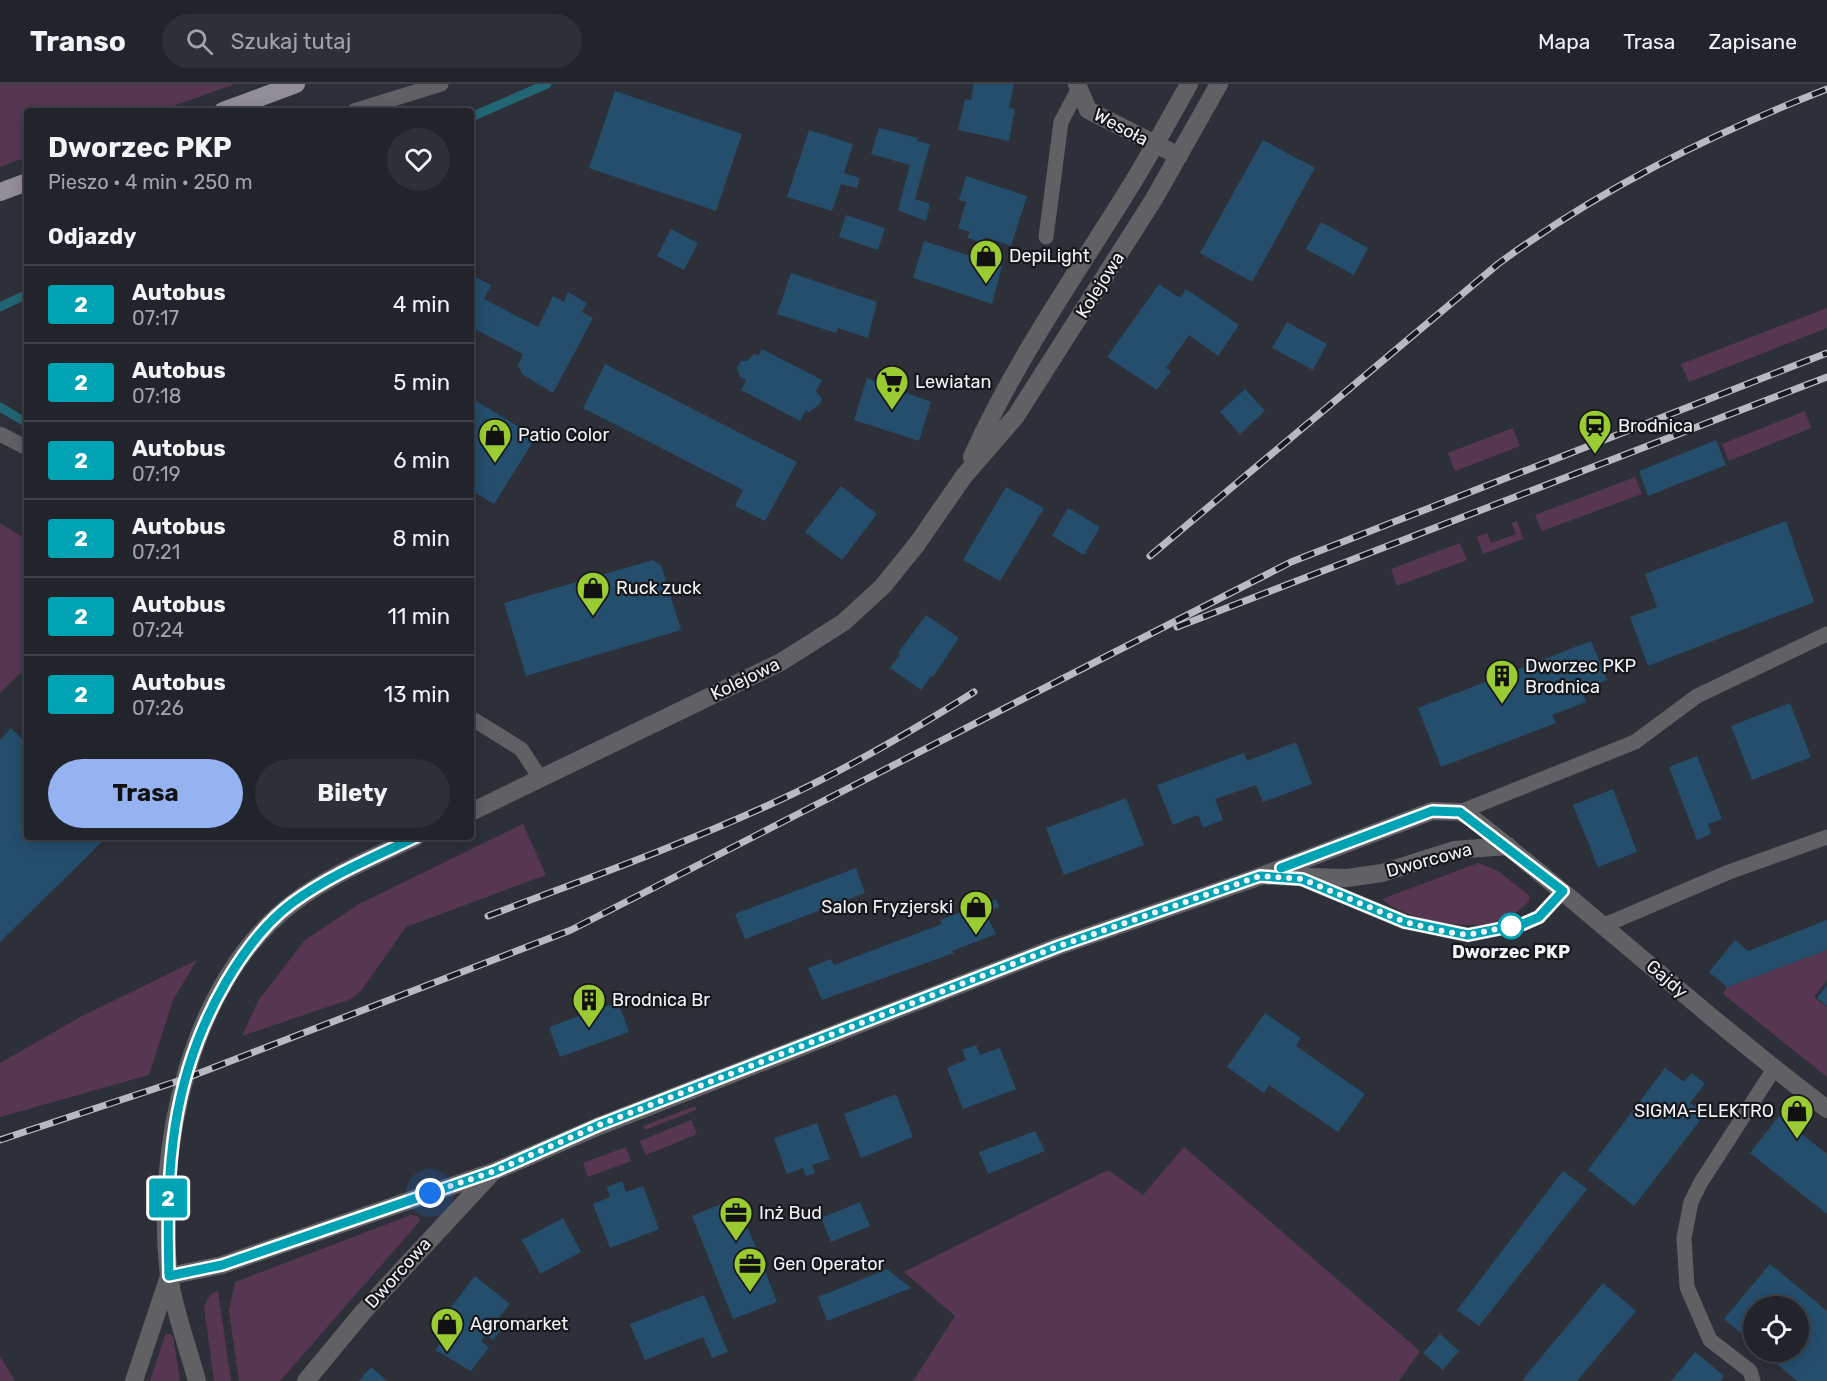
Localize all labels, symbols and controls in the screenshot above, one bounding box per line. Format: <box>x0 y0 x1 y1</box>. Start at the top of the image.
search box <box>162 14 582 68</box>
text: Transo <box>30 25 126 58</box>
icon: search <box>183 25 216 58</box>
text: Szukaj tutaj <box>231 28 351 55</box>
text: Mapa <box>1538 29 1590 54</box>
text: Trasa <box>1623 29 1675 54</box>
text: Zapisane <box>1708 29 1797 54</box>
street label: Wesoła <box>1090 104 1152 150</box>
button: heart <box>387 128 450 191</box>
text: Dworzec PKP <box>48 131 232 164</box>
text: Pieszo · 4 min · 250 m <box>48 170 252 194</box>
text: Odjazdy <box>48 223 136 250</box>
shop icon: DepiLight <box>968 238 1004 285</box>
place label: DepiLight <box>1009 245 1090 267</box>
street label: Kolejowa <box>1071 248 1129 322</box>
text: Autobus <box>132 279 226 306</box>
text: 4 min <box>393 291 450 318</box>
text: 2 <box>74 292 88 317</box>
text: 07:17 <box>132 306 179 330</box>
text: Autobus <box>132 357 226 384</box>
supermarket icon: Lewiatan <box>874 364 910 411</box>
text: 5 min <box>393 369 450 396</box>
text: 2 <box>74 370 88 395</box>
place label: Lewiatan <box>915 371 991 393</box>
text: 07:18 <box>132 384 181 408</box>
station icon: Brodnica <box>1577 408 1613 455</box>
place label: Brodnica <box>1618 415 1693 437</box>
shop icon: Patio Color <box>477 417 513 464</box>
place label: Patio Color <box>518 424 609 446</box>
text: Autobus <box>132 435 226 462</box>
text: 6 min <box>393 447 450 474</box>
text: 2 <box>74 448 88 473</box>
text: 07:19 <box>132 462 181 486</box>
text: Autobus <box>132 513 226 540</box>
text: 8 min <box>392 525 450 552</box>
text: 2 <box>74 526 88 551</box>
text: 07:21 <box>132 540 180 564</box>
shop icon: Ruck zuck <box>575 570 611 617</box>
place label: Ruck zuck <box>616 577 702 599</box>
text: Autobus <box>132 591 226 618</box>
text: 11 min <box>388 603 450 630</box>
text: 2 <box>74 604 88 629</box>
text: 07:24 <box>132 618 184 642</box>
street label: Kolejowa <box>707 653 783 705</box>
place label: Dworzec PKP Brodnica <box>1525 655 1636 698</box>
building icon: Dworzec PKP Brodnica <box>1484 658 1520 705</box>
text: Autobus <box>132 669 226 696</box>
text: 13 min <box>384 681 450 708</box>
text: 2 <box>74 682 88 707</box>
text: 07:26 <box>132 696 184 720</box>
button: Trasa <box>48 759 243 828</box>
button: Bilety <box>255 759 450 828</box>
street label: Dworcowa <box>1384 838 1474 882</box>
shop icon: Salon Fryzjerski <box>958 889 994 936</box>
place label: Salon Fryzjerski <box>821 896 953 918</box>
marker: Dworzec PKP <box>1498 913 1524 939</box>
place label: Dworzec PKP <box>1452 941 1570 963</box>
street label: Gajdy <box>1642 955 1692 1003</box>
building icon: Brodnica Br <box>571 982 607 1029</box>
place label: Brodnica Br <box>612 989 710 1011</box>
shop icon: SIGMA-ELEKTRO <box>1779 1093 1815 1140</box>
place label: SIGMA-ELEKTRO <box>1634 1100 1774 1122</box>
line badge: 2 <box>148 1178 188 1218</box>
your location <box>415 1178 445 1208</box>
text: 2 <box>161 1186 175 1211</box>
office icon: Inż Bud <box>718 1195 754 1242</box>
place label: Inż Bud <box>759 1202 822 1224</box>
street label: Dworcowa <box>360 1233 436 1313</box>
office icon: Gen Operator <box>732 1246 768 1293</box>
place label: Gen Operator <box>773 1253 885 1275</box>
map controls <box>1743 1296 1809 1362</box>
button: locate <box>1743 1296 1809 1362</box>
shop icon: Agromarket <box>429 1306 465 1353</box>
place label: Agromarket <box>470 1313 568 1335</box>

